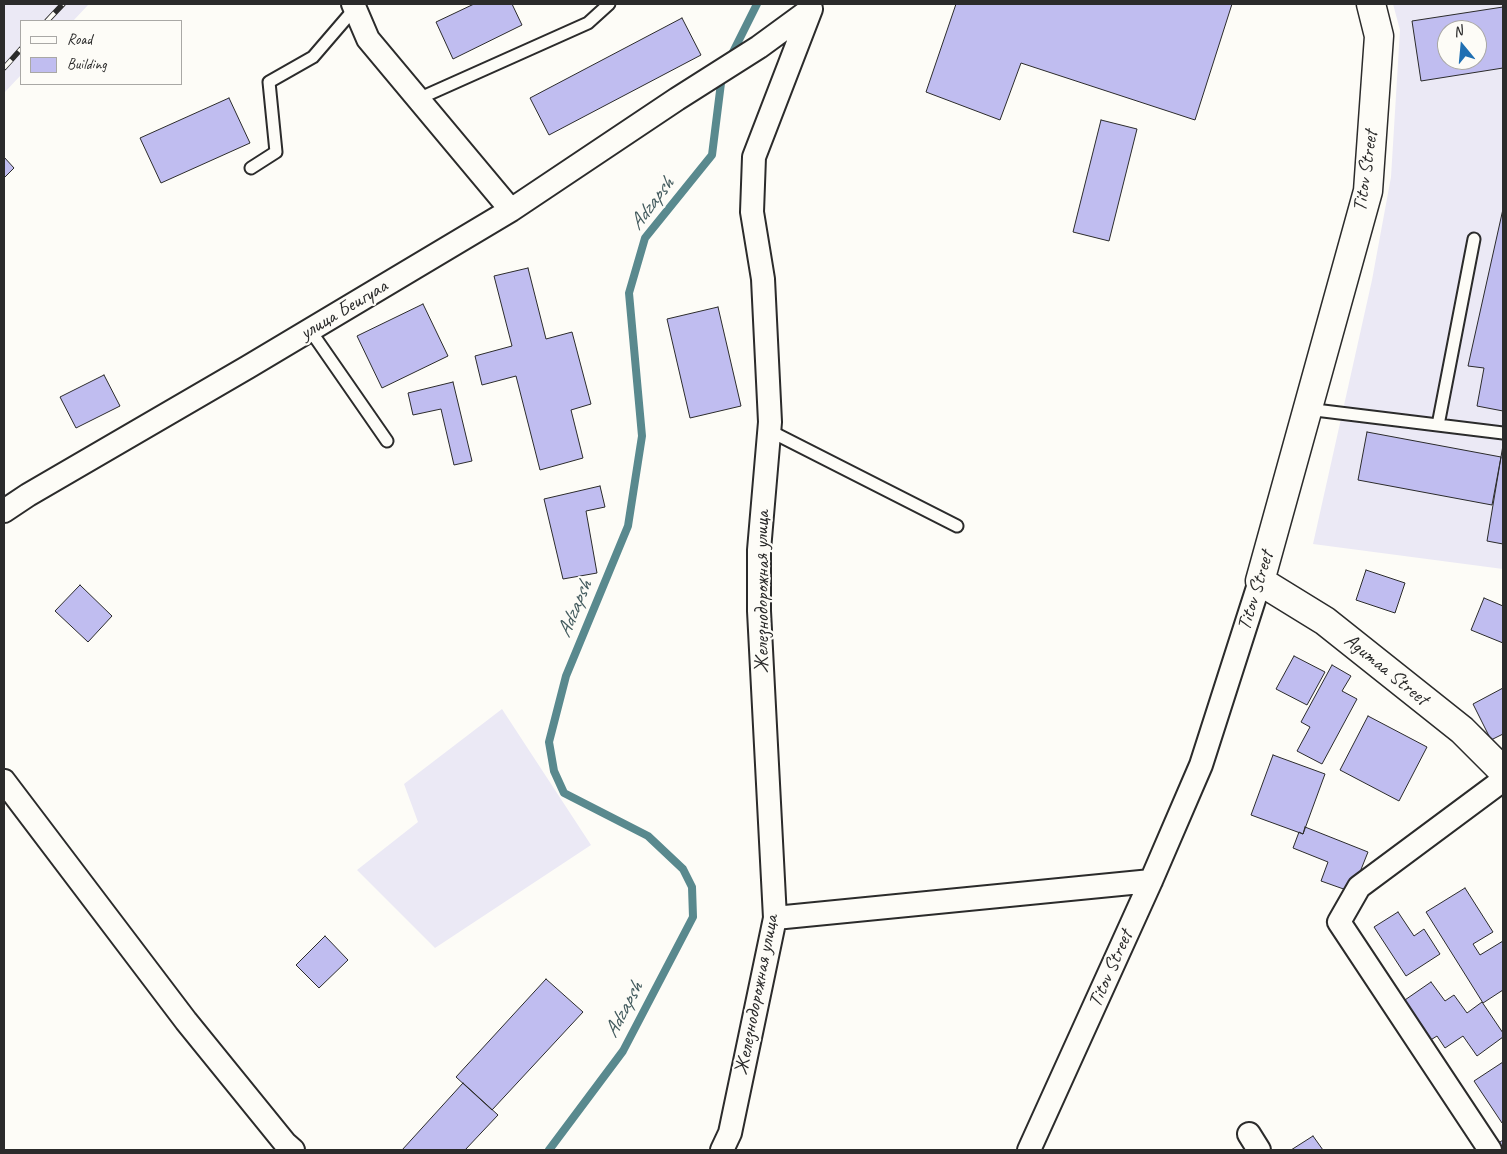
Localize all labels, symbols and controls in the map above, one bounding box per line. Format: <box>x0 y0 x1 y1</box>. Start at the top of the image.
legend <box>20 20 182 85</box>
north arrow <box>1437 20 1487 70</box>
text: N <box>1451 22 1464 41</box>
text: Road <box>67 30 92 49</box>
text: Building <box>67 55 106 74</box>
street label: Titov Street <box>1348 129 1384 213</box>
water label: Adzapsh <box>624 173 680 235</box>
street label: улица Беигуаа <box>296 274 392 346</box>
street label: Железнодорожная улица <box>751 511 775 673</box>
street label: Titov Street <box>1233 548 1279 634</box>
water label: Adzapsh <box>552 577 598 641</box>
street label: Agumaa Street <box>1339 629 1433 711</box>
street label: Железнодорожная улица <box>730 913 784 1077</box>
street label: Titov Street <box>1083 927 1139 1011</box>
water label: Adzapsh <box>599 978 649 1042</box>

